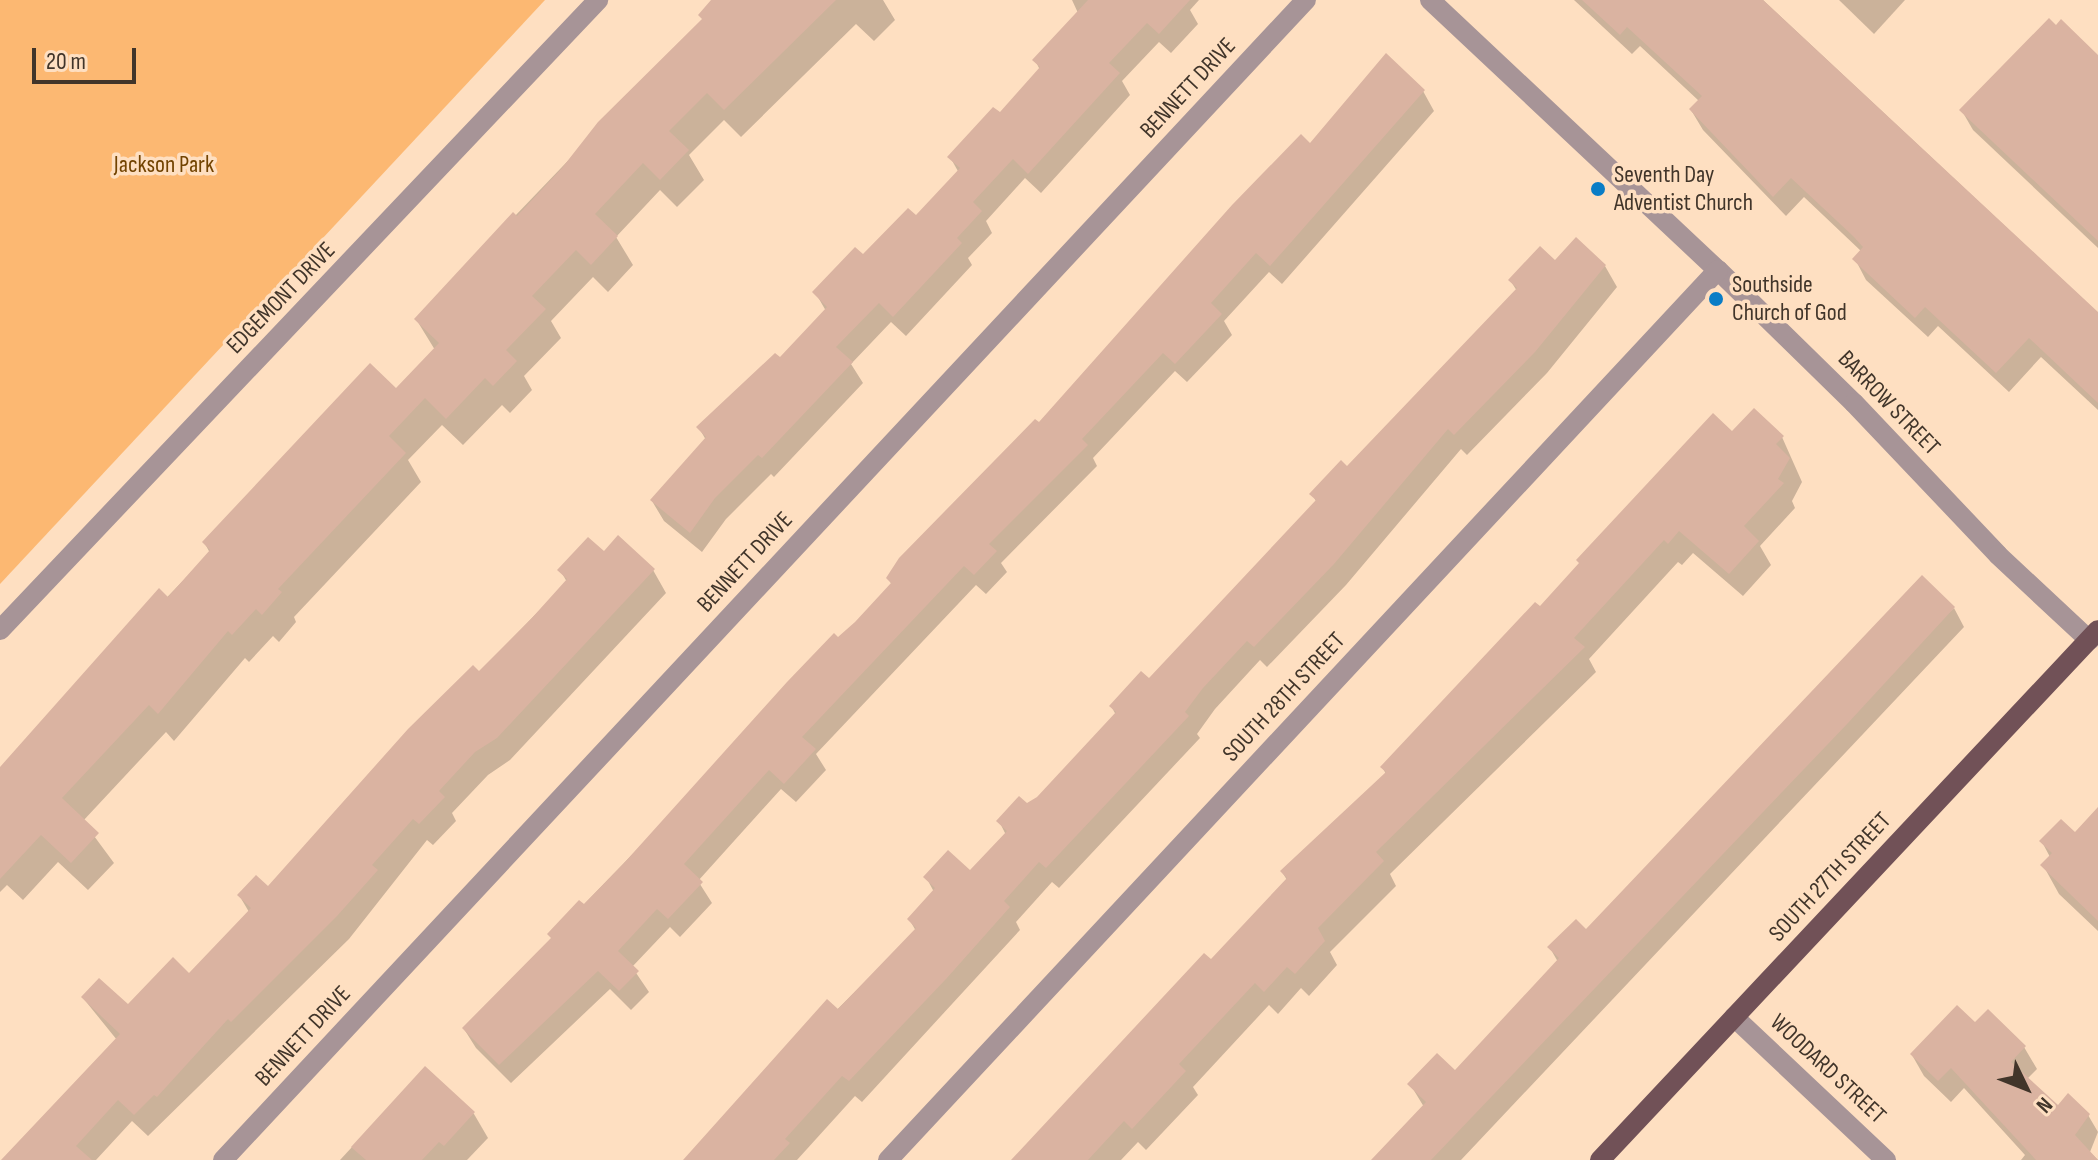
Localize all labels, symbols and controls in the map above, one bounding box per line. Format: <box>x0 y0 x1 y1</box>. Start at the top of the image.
scale bar <box>36 32 140 82</box>
street label: BENNETT DRIVE <box>1134 32 1242 144</box>
text: 20 m <box>46 47 86 76</box>
park label: Jackson Park <box>114 151 214 179</box>
place label: Seventh Day Adventist Church <box>1614 161 1753 217</box>
marker: Seventh Day Adventist Church <box>1589 180 1607 198</box>
street label: EDGEMONT DRIVE <box>221 236 341 360</box>
place label: Southside Church of God <box>1732 271 1847 327</box>
marker: Southside Church of God <box>1707 290 1725 308</box>
street label: BARROW STREET <box>1832 345 1946 461</box>
street label: BENNETT DRIVE <box>691 506 799 618</box>
street label: SOUTH 28TH STREET <box>1217 626 1351 768</box>
street label: SOUTH 27TH STREET <box>1763 806 1897 948</box>
street label: BENNETT DRIVE <box>249 980 357 1092</box>
street label: WOODARD STREET <box>1764 1008 1892 1130</box>
north arrow <box>1986 1048 2066 1128</box>
text: N <box>2030 1091 2058 1118</box>

